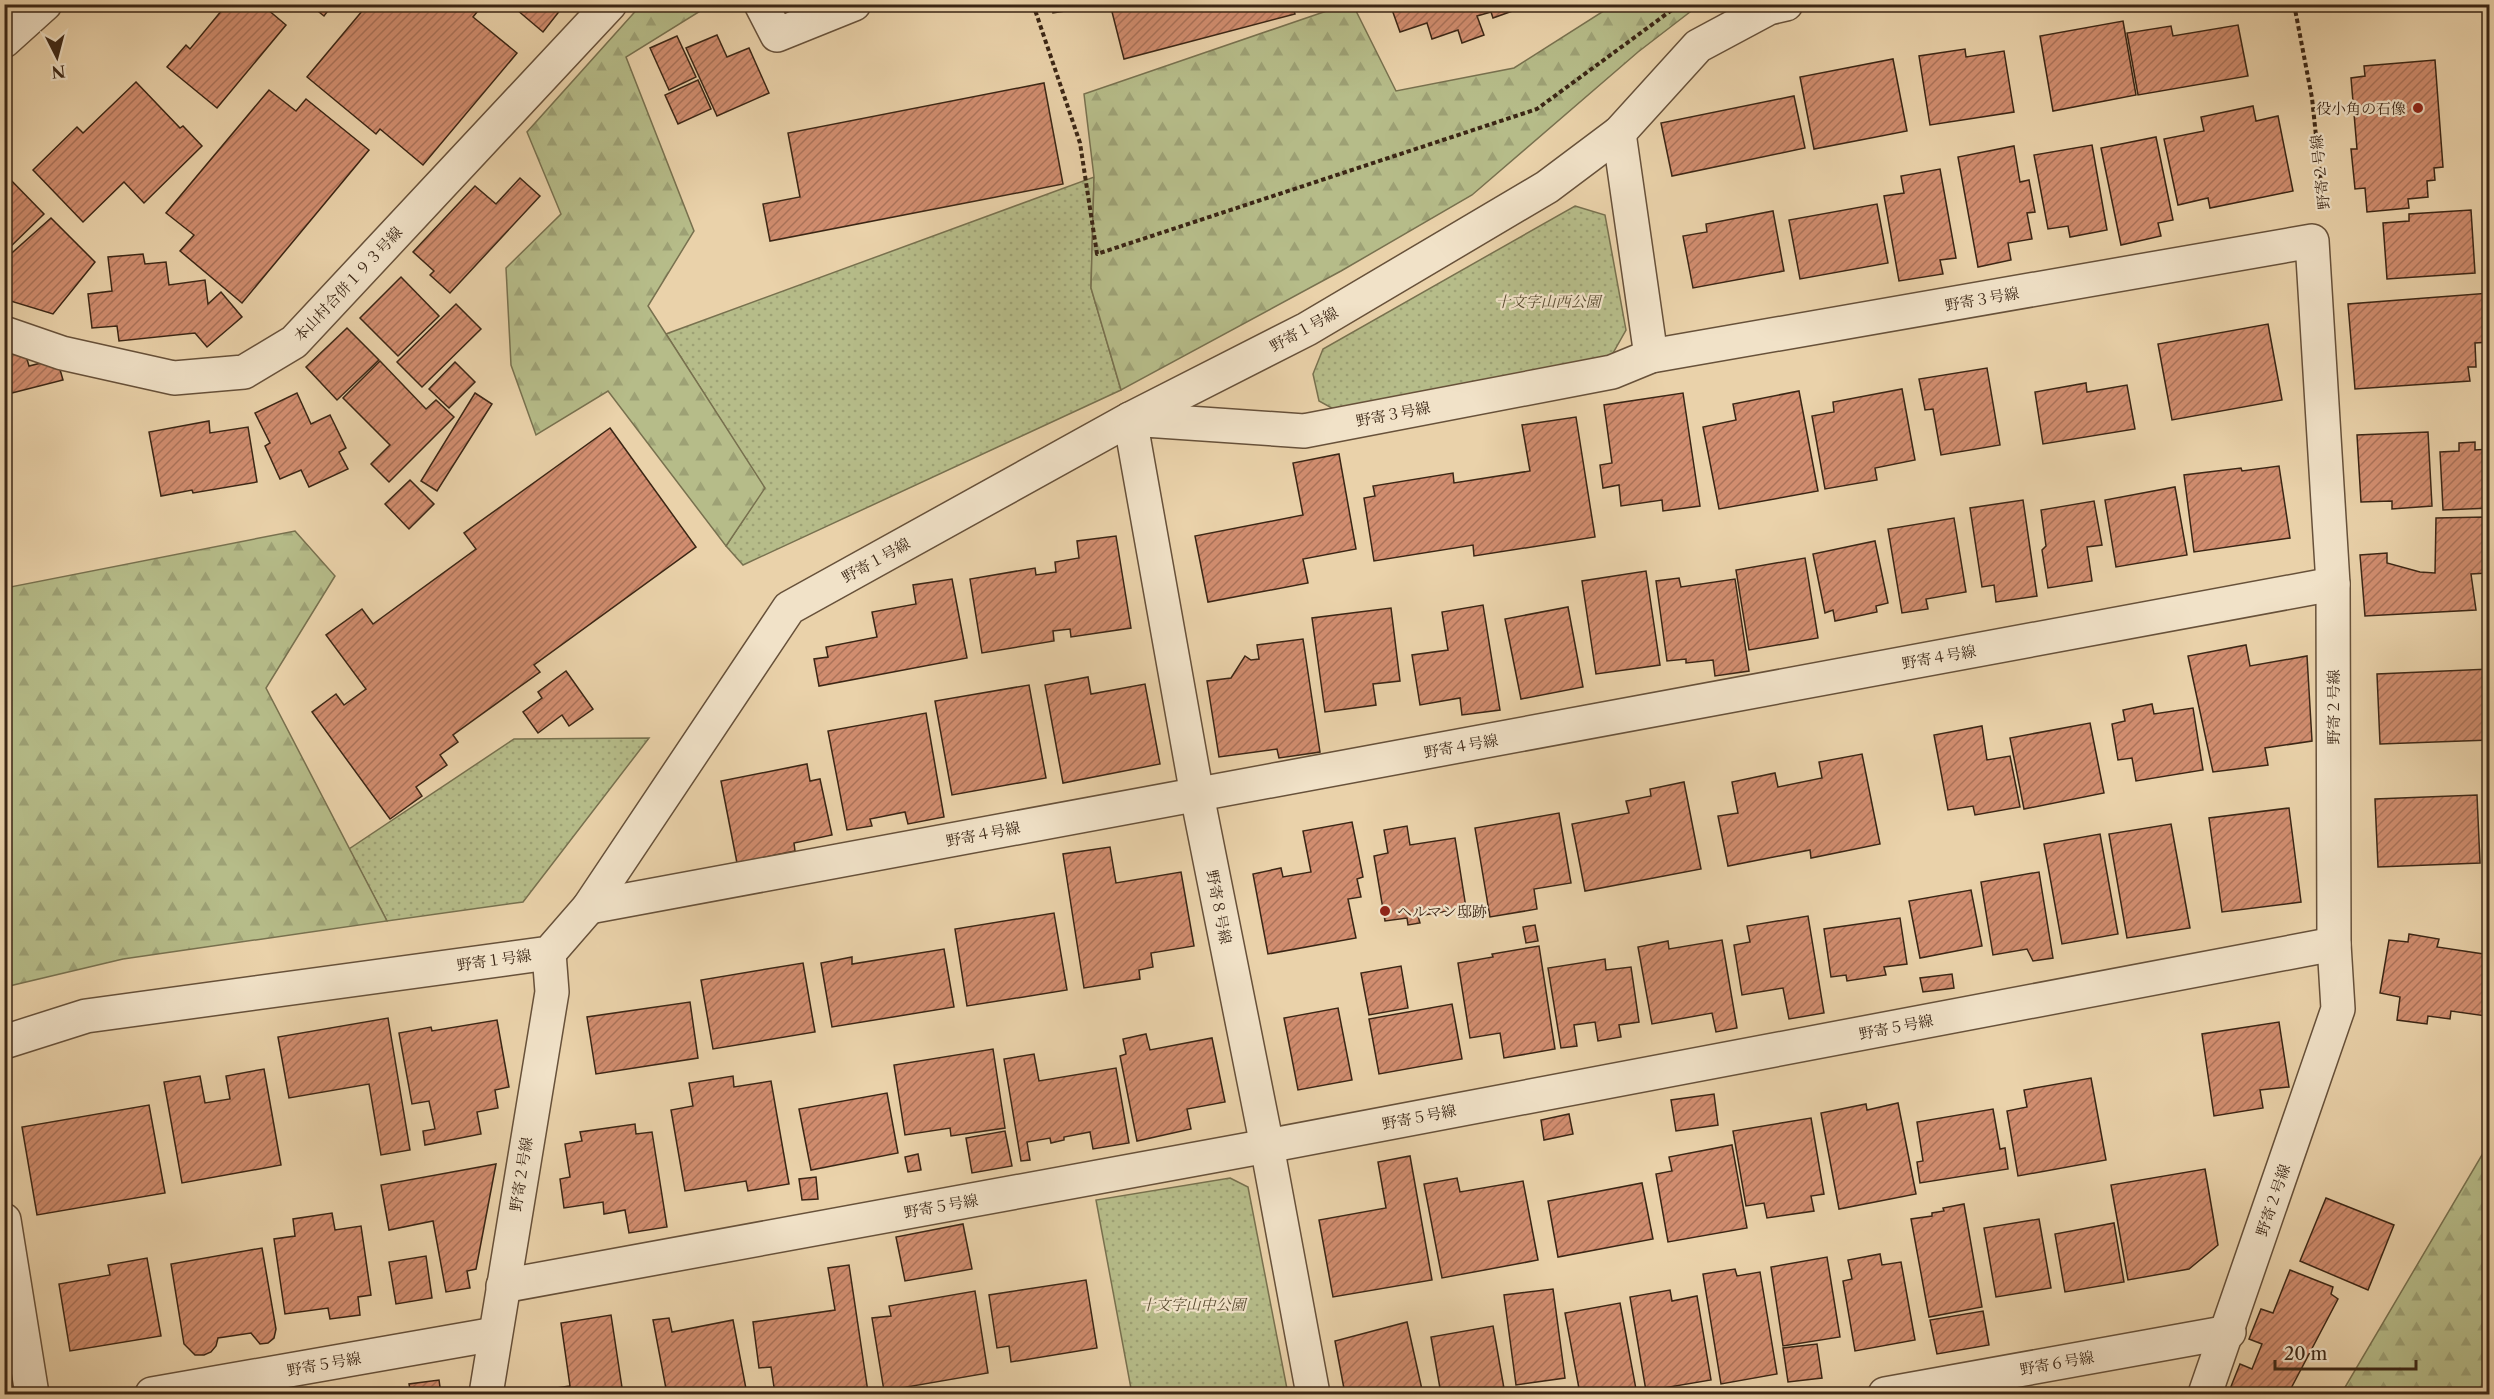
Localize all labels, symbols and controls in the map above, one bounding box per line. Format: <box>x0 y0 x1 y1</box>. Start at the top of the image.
north arrow <box>27 27 87 87</box>
text: N <box>51 61 67 83</box>
place label: 役小角の石像 <box>2316 99 2406 118</box>
marker: 役小角の石像 <box>2411 101 2425 115</box>
street label: 野寄２号線 <box>2307 134 2333 210</box>
street label: 本山村合併１９３号線 <box>290 223 406 345</box>
street label: 野寄３号線 <box>1943 283 2021 315</box>
park label: 十文字山西公園 <box>1495 292 1603 311</box>
street label: 野寄１号線 <box>1267 303 1341 355</box>
street label: 野寄３号線 <box>1354 398 1432 430</box>
street label: 野寄１号線 <box>839 534 913 586</box>
street label: 野寄４号線 <box>1900 641 1978 673</box>
street label: 野寄２号線 <box>2324 669 2343 745</box>
street label: 野寄４号線 <box>1422 730 1500 762</box>
street label: 野寄４号線 <box>944 818 1022 850</box>
street label: 野寄８号線 <box>1203 868 1235 946</box>
place label: ヘルマン邸跡 <box>1397 902 1487 921</box>
marker: ヘルマン邸跡 <box>1378 904 1392 918</box>
street label: 野寄１号線 <box>456 945 532 975</box>
street label: 野寄５号線 <box>1857 1011 1935 1043</box>
street label: 野寄５号線 <box>1380 1101 1458 1133</box>
street label: 野寄２号線 <box>506 1135 536 1213</box>
street label: 野寄２号線 <box>2252 1161 2294 1239</box>
street label: 野寄５号線 <box>902 1190 980 1222</box>
park label: 十文字山中公園 <box>1140 1295 1248 1314</box>
scale bar <box>2275 1333 2416 1371</box>
text: 20 m <box>2284 1343 2328 1365</box>
street label: 野寄６号線 <box>2018 1347 2096 1379</box>
street label: 野寄５号線 <box>285 1348 363 1380</box>

